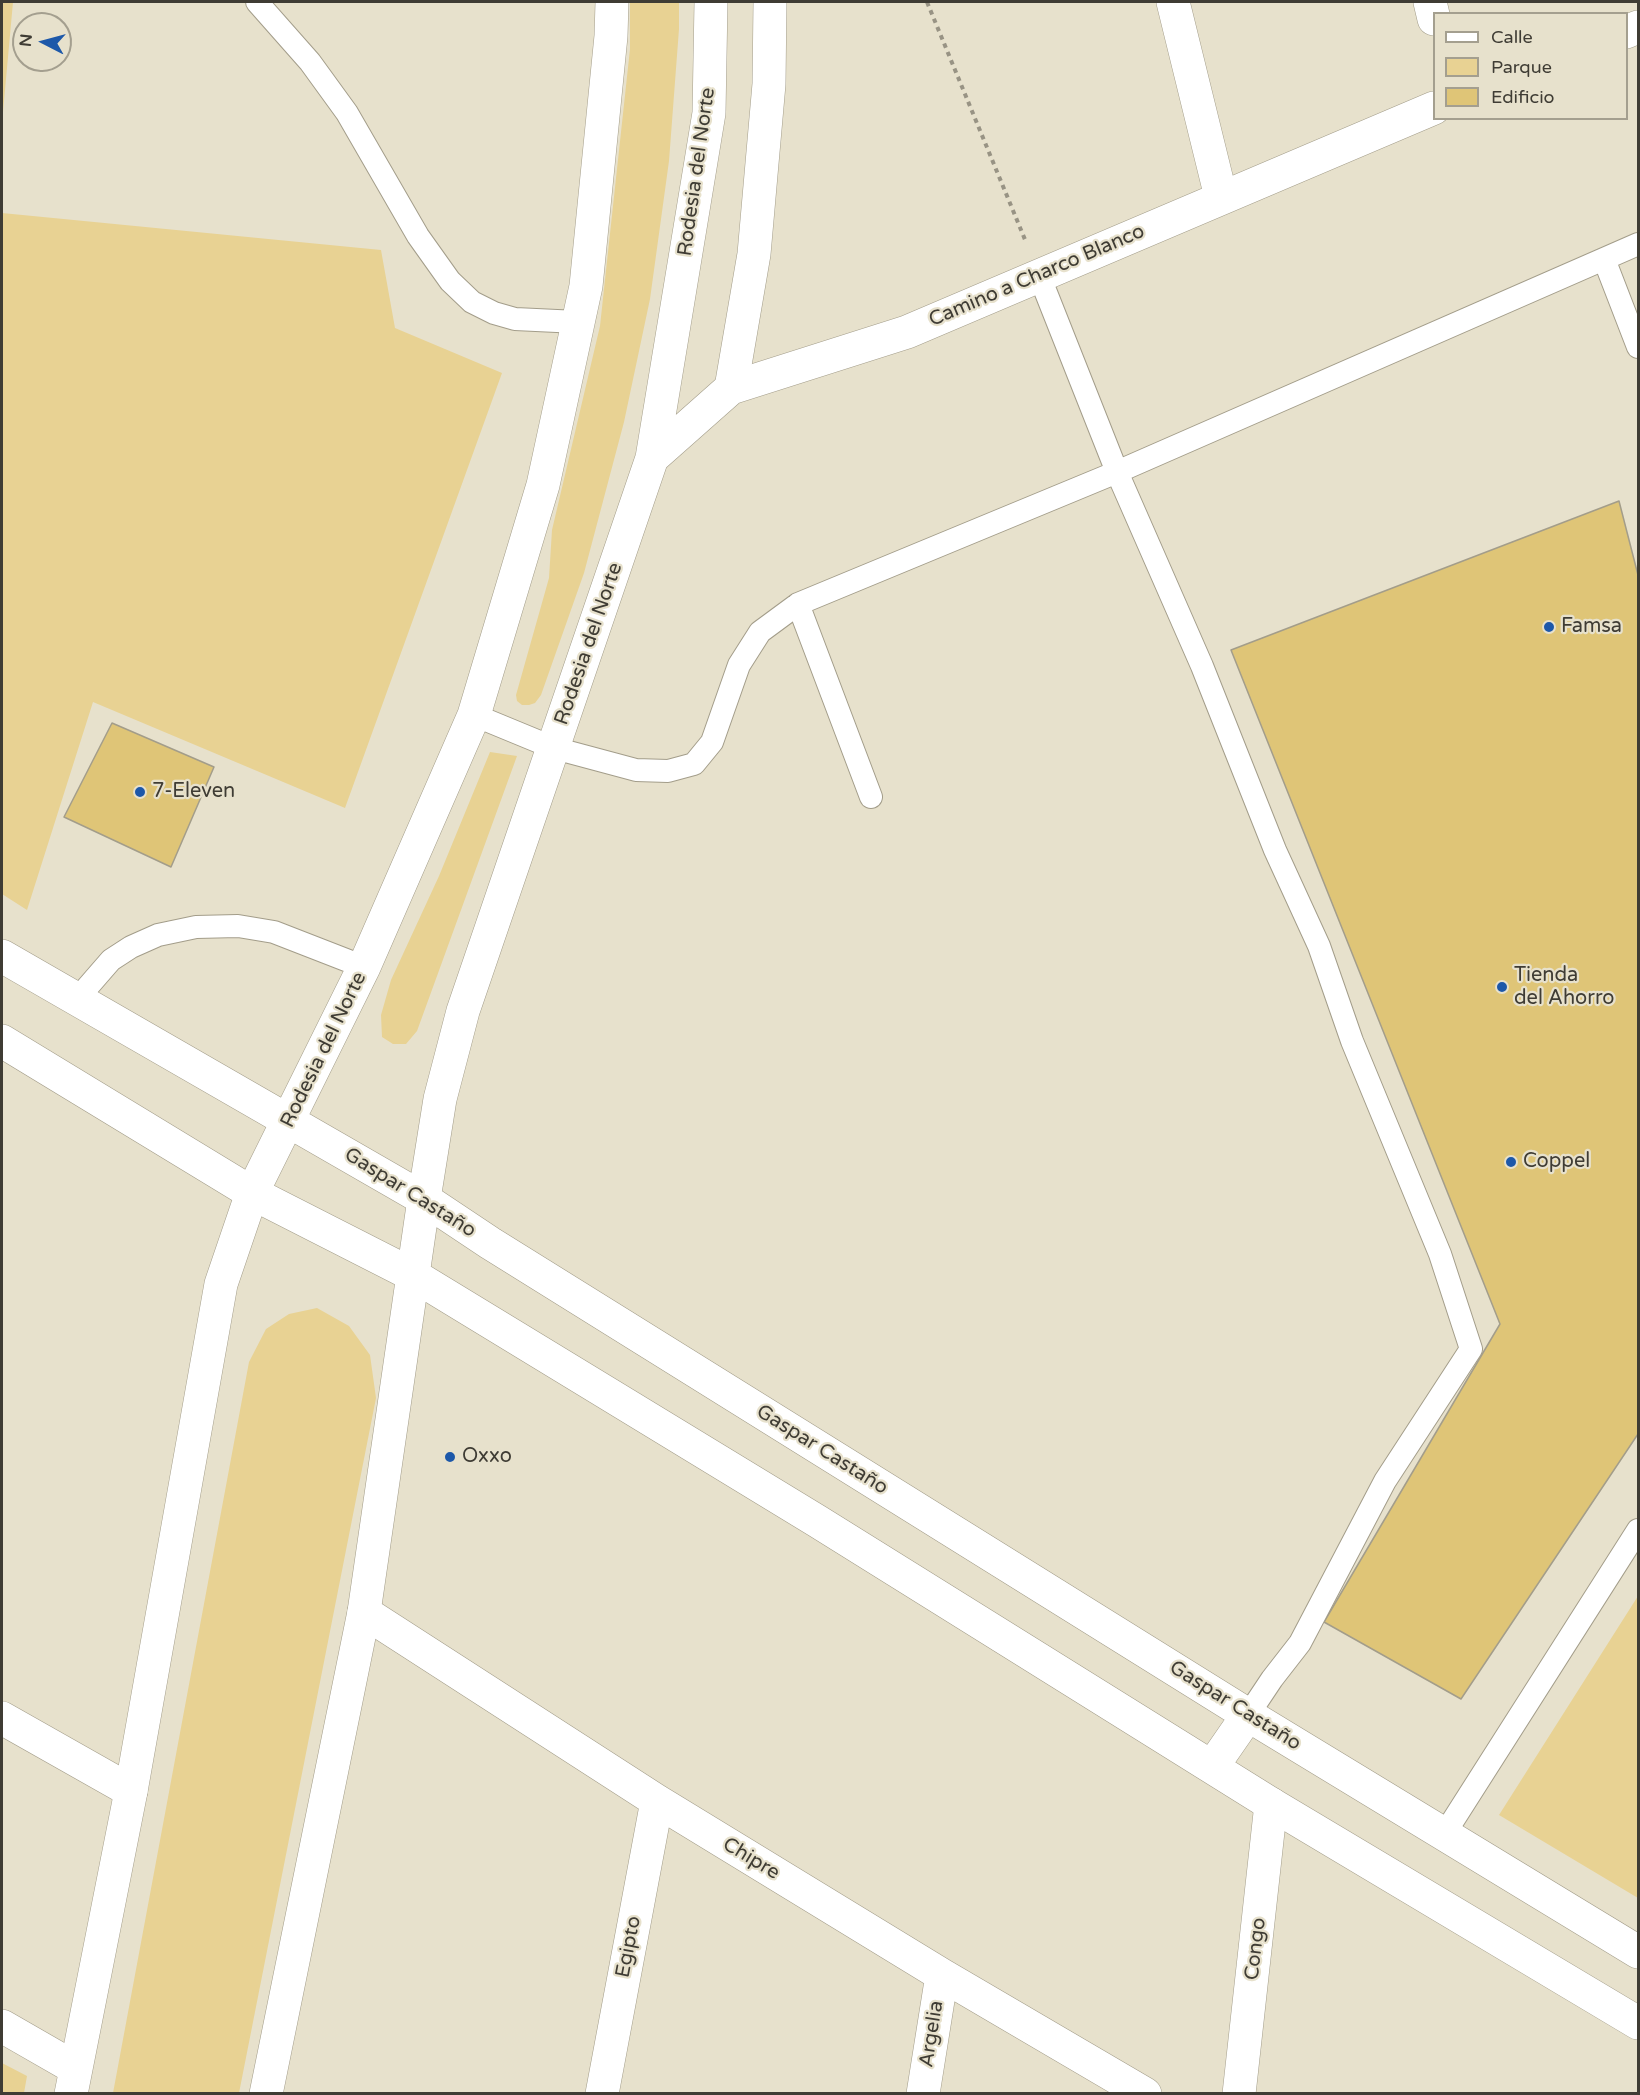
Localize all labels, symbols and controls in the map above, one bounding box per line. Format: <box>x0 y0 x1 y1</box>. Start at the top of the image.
north arrow <box>12 12 72 72</box>
legend <box>1433 12 1628 120</box>
text: Calle <box>1491 26 1533 48</box>
text: N <box>15 33 37 48</box>
text: Parque <box>1491 56 1552 78</box>
street label: Rodesia del Norte <box>673 86 721 258</box>
text: Edificio <box>1491 86 1555 108</box>
street label: Camino a Charco Blanco <box>926 220 1148 332</box>
street label: Rodesia del Norte <box>550 560 628 728</box>
place label: Famsa <box>1561 615 1622 639</box>
marker: Famsa <box>1542 620 1556 634</box>
place label: 7-Eleven <box>152 780 235 804</box>
marker: 7-Eleven <box>133 785 147 799</box>
place label: Tienda del Ahorro <box>1514 964 1614 1011</box>
street label: Rodesia del Norte <box>276 968 372 1132</box>
marker: Tienda del Ahorro <box>1495 980 1509 994</box>
street label: Gaspar Castaño <box>340 1143 480 1243</box>
place label: Coppel <box>1523 1150 1590 1174</box>
marker: Coppel <box>1504 1155 1518 1169</box>
street label: Gaspar Castaño <box>752 1400 892 1500</box>
place label: Oxxo <box>462 1445 512 1469</box>
marker: Oxxo <box>443 1450 457 1464</box>
street label: Gaspar Castaño <box>1165 1656 1305 1756</box>
street label: Chipre <box>718 1833 784 1885</box>
street label: Egipto <box>611 1914 647 1980</box>
street label: Congo <box>1240 1916 1272 1982</box>
street label: Argelia <box>915 1999 949 2069</box>

